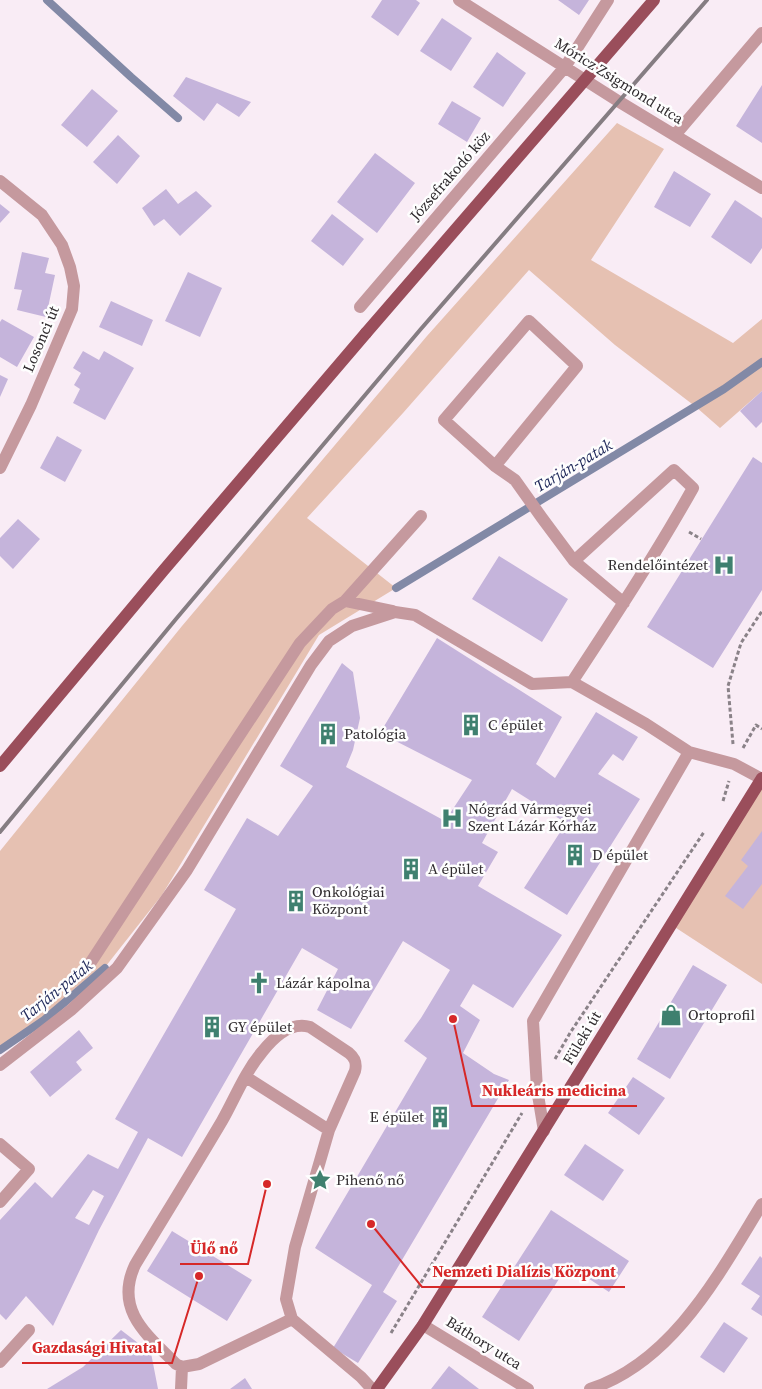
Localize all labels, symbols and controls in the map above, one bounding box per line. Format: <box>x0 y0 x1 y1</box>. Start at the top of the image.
street label: Móricz Zsigmond utca <box>551 32 688 129</box>
street label: Józsefrakodó köz <box>404 126 495 226</box>
street label: Losonci út <box>17 302 64 375</box>
water label: Tarján-patak <box>530 433 616 497</box>
hospital icon: Rendelőintézet <box>711 552 737 578</box>
place label: Rendelőintézet <box>608 554 708 575</box>
building icon: C épület <box>458 712 484 738</box>
place label: C épület <box>488 714 543 735</box>
building icon: Patológia <box>315 721 341 747</box>
place label: Patológia <box>344 723 406 744</box>
place label: Nógrád Vármegyei Szent Lázár Kórház <box>468 798 596 836</box>
hospital icon: Nógrád Vármegyei Szent Lázár Kórház <box>439 805 465 831</box>
building icon: D épület <box>562 842 588 868</box>
place label: D épület <box>592 844 648 865</box>
building icon: A épület <box>398 856 424 882</box>
place label: A épület <box>428 858 483 879</box>
place label: Onkológiai Központ <box>312 881 385 919</box>
building icon: Onkológiai Központ <box>283 888 309 914</box>
water label: Tarján-patak <box>15 954 97 1026</box>
church icon: Lázár kápolna <box>246 970 272 996</box>
place label: Lázár kápolna <box>276 972 371 993</box>
shop icon: Ortoprofil <box>658 1002 684 1028</box>
place label: Ortoprofil <box>688 1004 755 1025</box>
street label: Füleki út <box>557 1007 606 1068</box>
building icon: GY épület <box>199 1014 225 1040</box>
place label: GY épület <box>228 1016 292 1037</box>
callout: Nukleáris medicina <box>472 1075 637 1106</box>
text: Nukleáris medicina <box>482 1079 627 1101</box>
building icon: E épület <box>427 1104 453 1130</box>
place label: E épület <box>370 1106 424 1127</box>
place icon: Pihenő nő <box>307 1167 333 1193</box>
place label: Pihenő nő <box>336 1169 404 1190</box>
callout: Ülő nő <box>180 1233 248 1264</box>
text: Ülő nő <box>190 1237 238 1259</box>
callout: Nemzeti Dialízis Központ <box>422 1256 625 1287</box>
text: Nemzeti Dialízis Központ <box>432 1260 616 1282</box>
street label: Báthory utca <box>442 1311 526 1374</box>
callout: Gazdasági Hivatal <box>22 1332 172 1363</box>
text: Gazdasági Hivatal <box>32 1336 162 1358</box>

